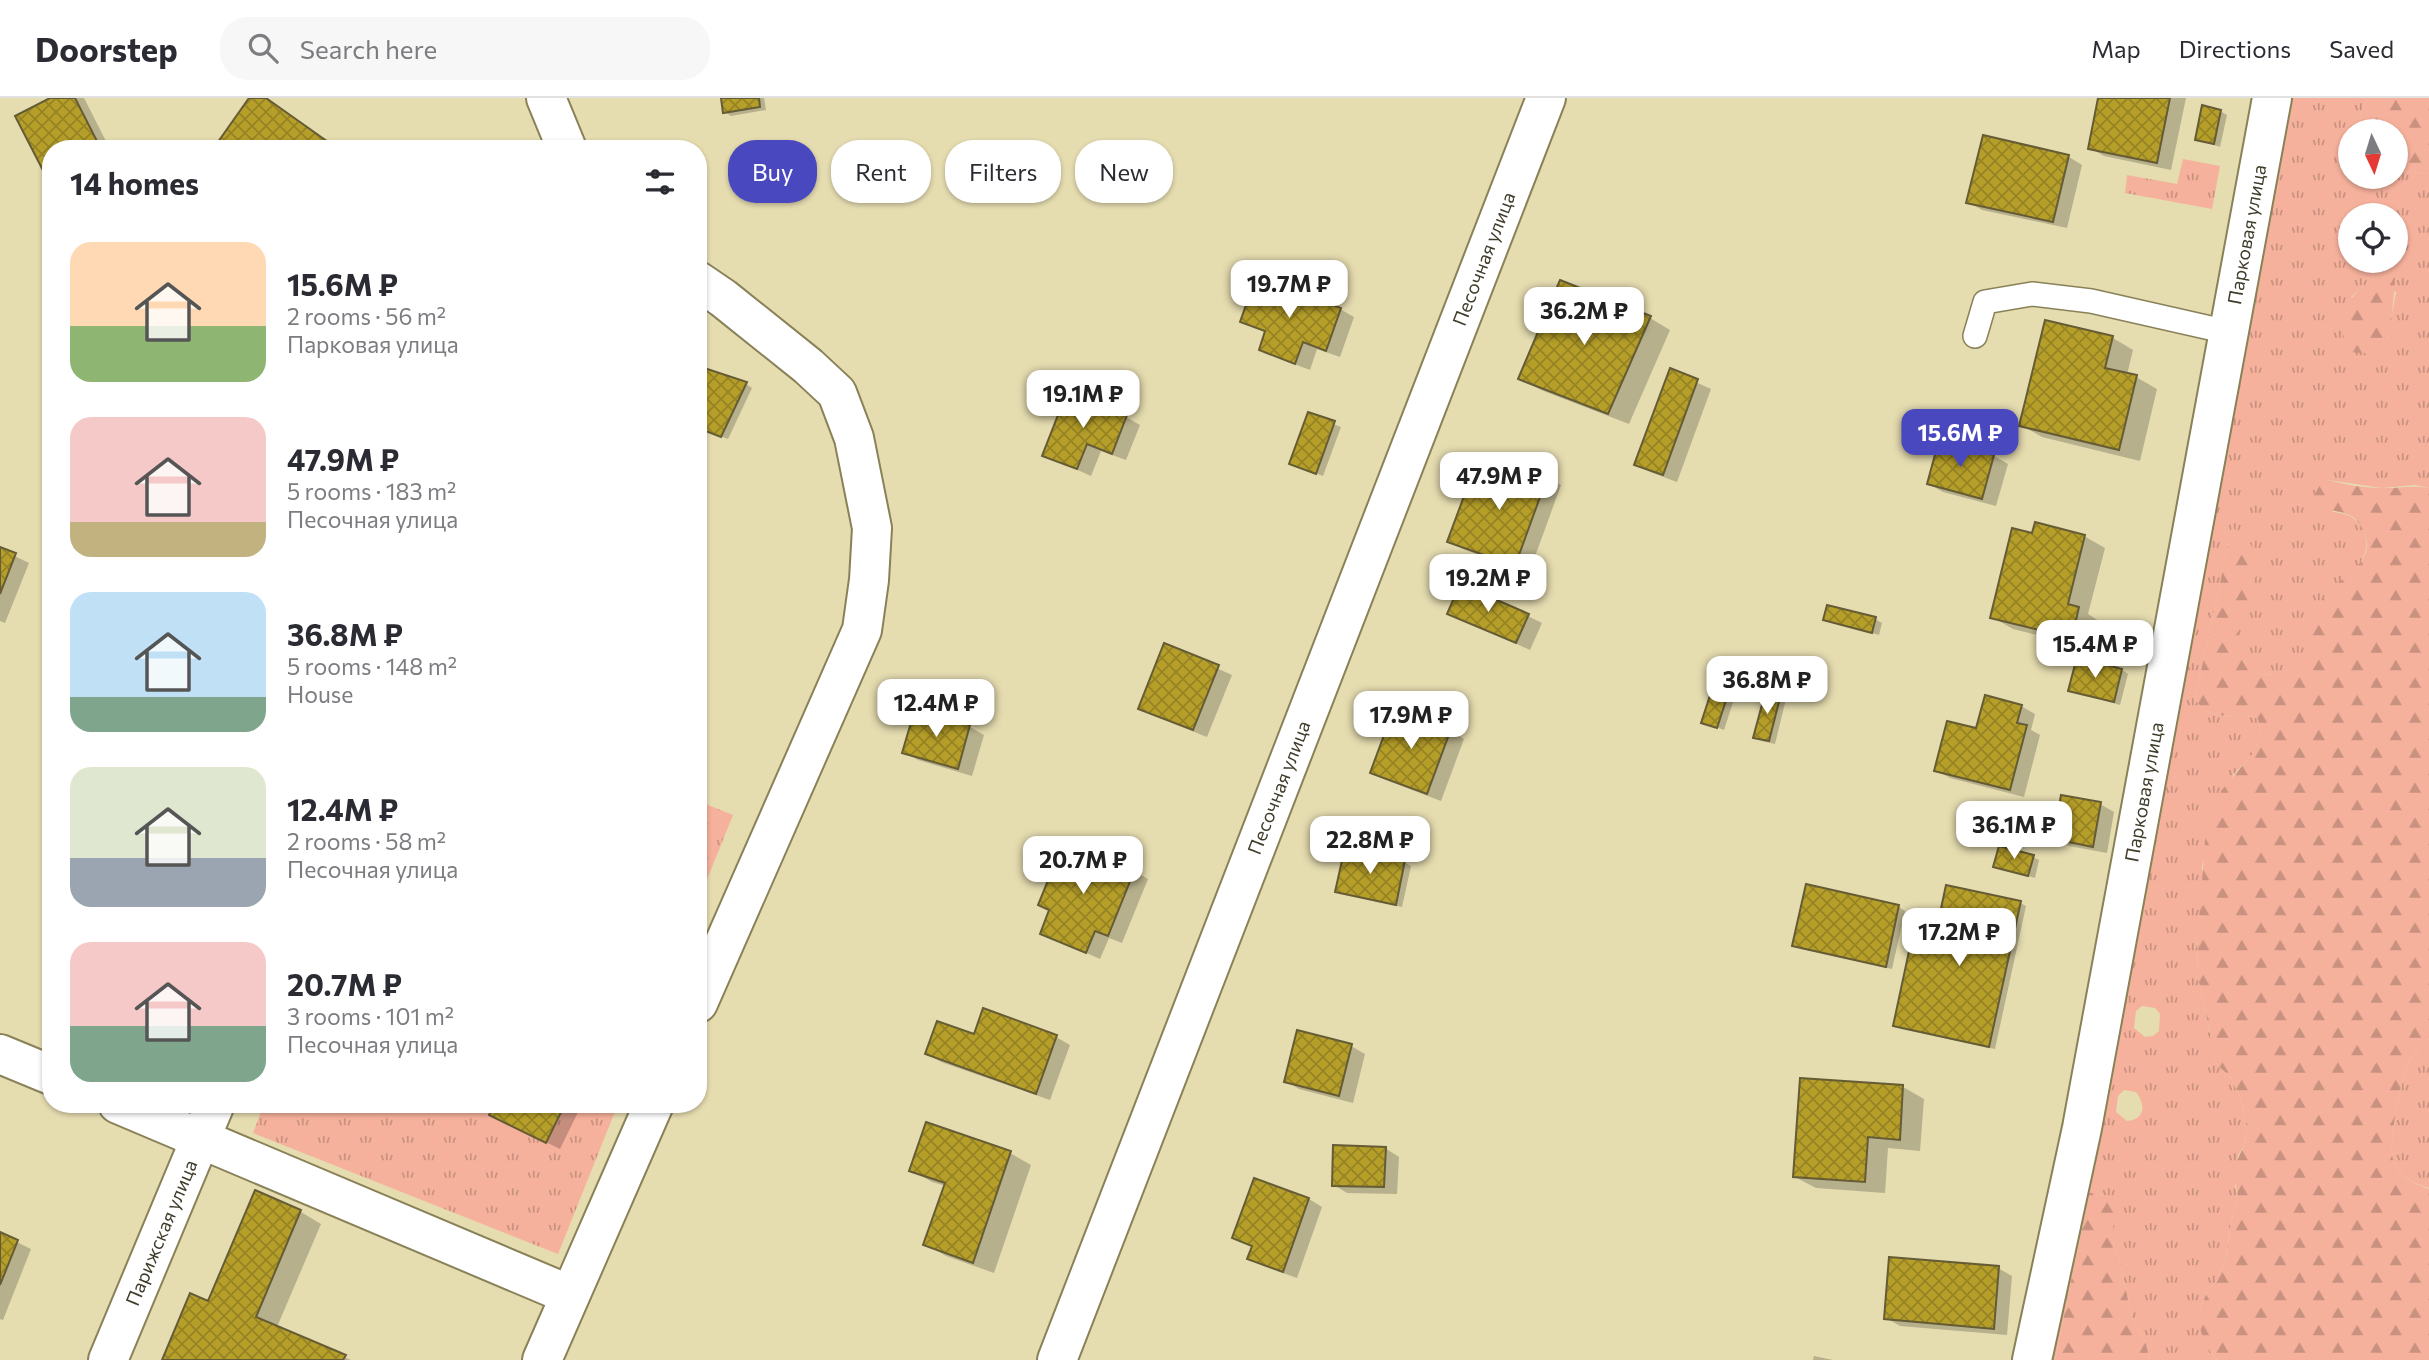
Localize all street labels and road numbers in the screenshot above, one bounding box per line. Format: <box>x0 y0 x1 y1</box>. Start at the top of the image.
street label: Парковая улица <box>2222 162 2271 306</box>
street label: Песочная улица <box>1447 189 1520 329</box>
street label: Песочная улица <box>1242 717 1315 857</box>
street label: Парковая улица <box>2119 720 2168 864</box>
street label: Парижская улица <box>120 1156 201 1309</box>

